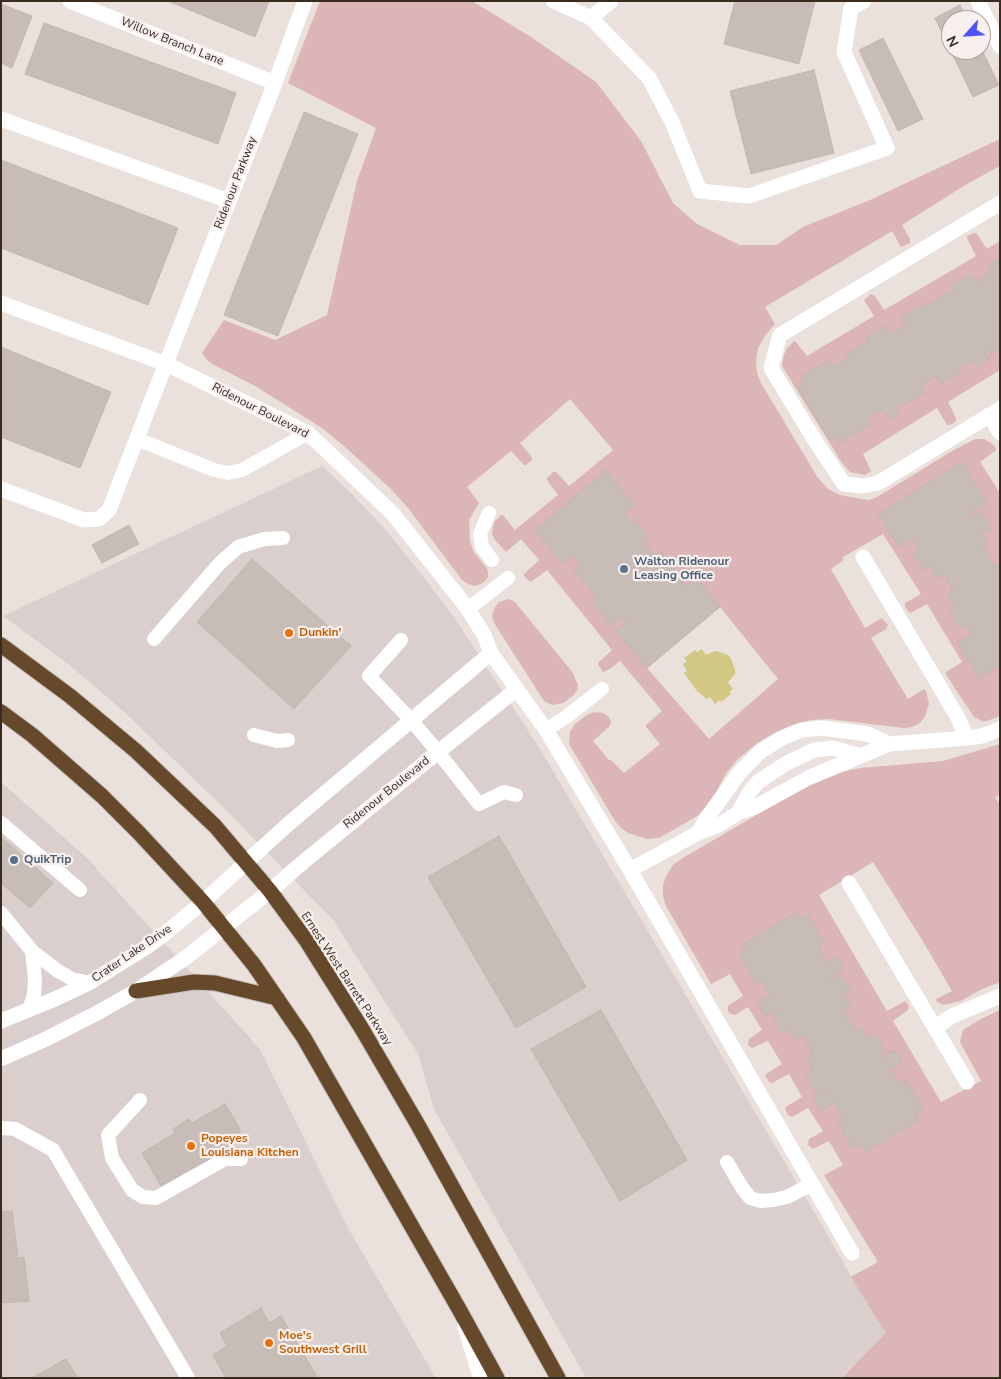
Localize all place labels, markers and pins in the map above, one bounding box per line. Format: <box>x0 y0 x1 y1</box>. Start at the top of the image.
place label: Walton Ridenour Leasing Office <box>634 555 729 583</box>
marker: Walton Ridenour Leasing Office <box>618 563 630 575</box>
place label: Dunkin' <box>299 626 342 640</box>
marker: Dunkin' <box>283 627 295 639</box>
place label: QuikTrip <box>24 853 71 867</box>
marker: QuikTrip <box>8 854 20 866</box>
place label: Popeyes Louisiana Kitchen <box>201 1132 299 1160</box>
marker: Popeyes Louisiana Kitchen <box>185 1140 197 1152</box>
place label: Moe's Southwest Grill <box>279 1329 367 1357</box>
marker: Moe's Southwest Grill <box>263 1337 275 1349</box>

